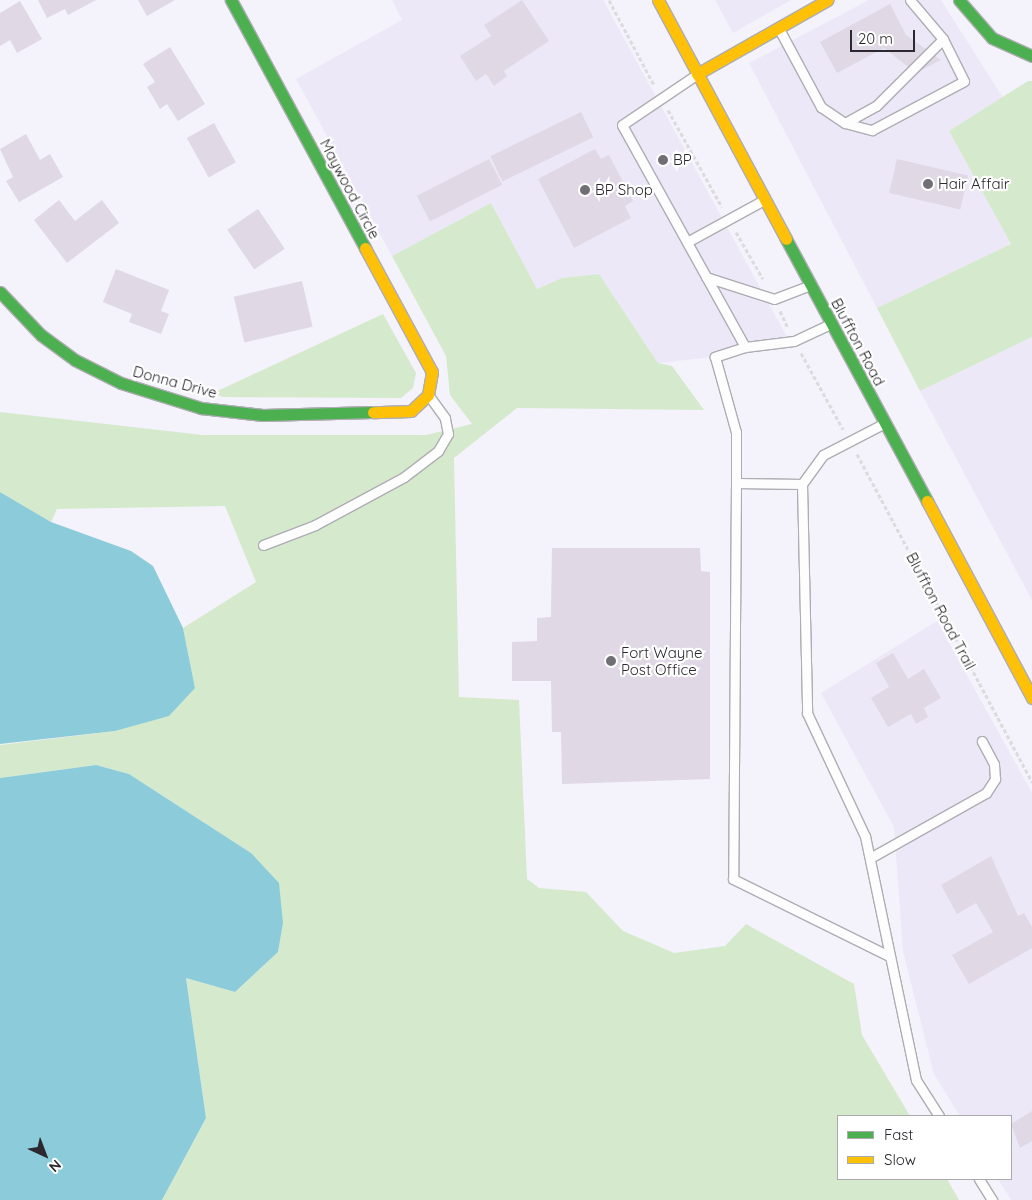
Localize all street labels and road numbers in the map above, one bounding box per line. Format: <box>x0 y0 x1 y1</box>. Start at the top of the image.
street label: Maywood Circle <box>316 136 384 242</box>
street label: Bluffton Road <box>827 295 889 389</box>
street label: Donna Drive <box>131 362 219 402</box>
street label: Bluffton Road Trail <box>903 549 979 673</box>

